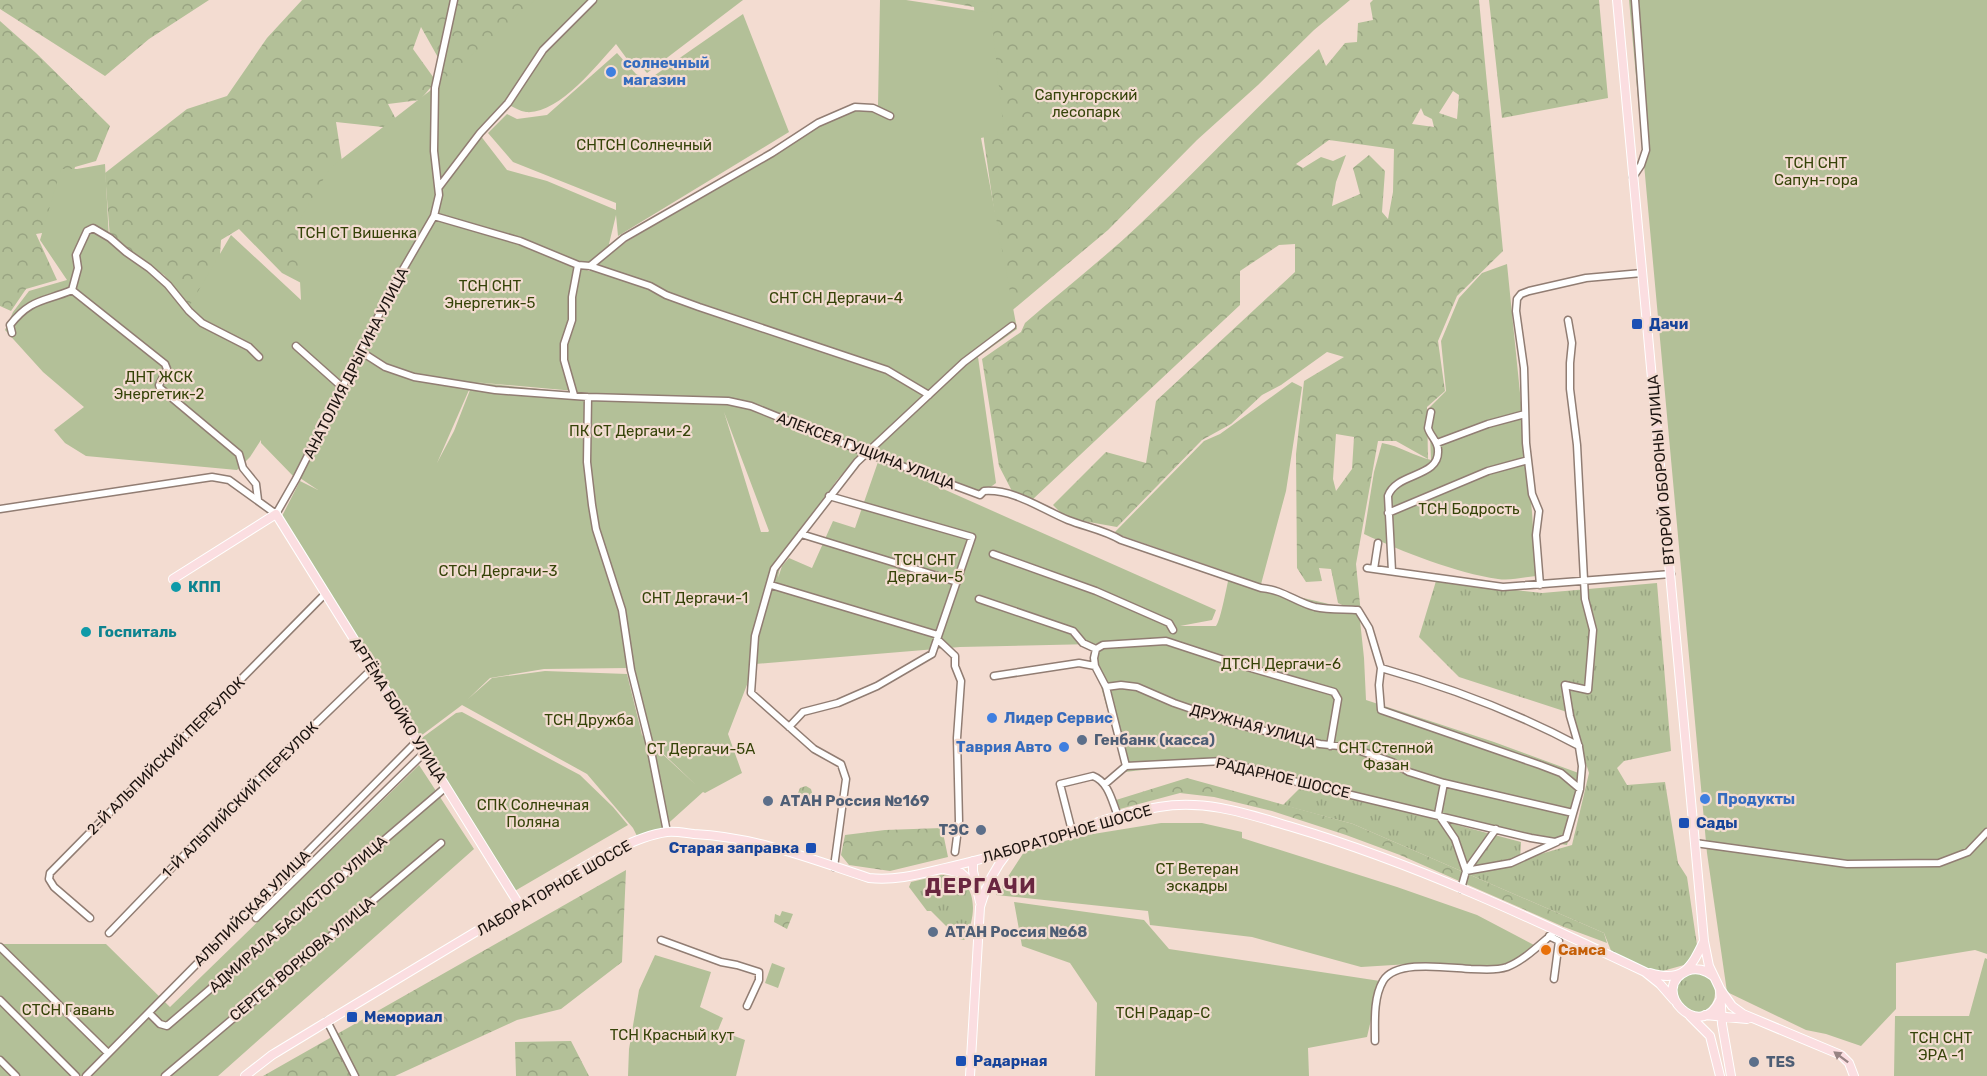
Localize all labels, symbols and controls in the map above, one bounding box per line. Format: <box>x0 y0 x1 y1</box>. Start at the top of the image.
place label: солнечный магазин <box>623 54 709 89</box>
marker: солнечный магазин <box>604 65 618 79</box>
park label: Сапунгорский лесопарк <box>1035 86 1137 121</box>
park label: СНТСН Солнечный <box>576 136 712 154</box>
park label: ТСН СНТ Сапун-гора <box>1774 154 1858 189</box>
park label: ТСН СТ Вишенка <box>297 224 417 242</box>
street label: АНАТОЛИЯ ДРЫГИНА УЛИЦА <box>300 264 412 462</box>
park label: ТСН СНТ Энергетик-5 <box>444 277 536 312</box>
park label: СНТ СН Дергачи-4 <box>769 289 903 307</box>
place label: Дачи <box>1649 315 1688 333</box>
marker: Дачи <box>1630 317 1644 331</box>
park label: ДНТ ЖСК Энергетик-2 <box>114 368 204 403</box>
street label: ВТОРОЙ ОБОРОНЫ УЛИЦА <box>1644 374 1678 566</box>
street label: АЛЕКСЕЯ ГУЩИНА УЛИЦА <box>774 409 958 493</box>
park label: ПК СТ Дергачи-2 <box>569 422 691 440</box>
park label: ТСН Бодрость <box>1418 500 1520 518</box>
park label: ТСН СНТ Дергачи-5 <box>887 551 963 586</box>
park label: СТСН Дергачи-3 <box>438 562 558 580</box>
place label: КПП <box>188 578 221 596</box>
marker: КПП <box>169 580 183 594</box>
park label: СНТ Дергачи-1 <box>642 589 748 607</box>
place label: Госпиталь <box>98 623 177 641</box>
marker: Госпиталь <box>79 625 93 639</box>
street label: АРТЁМА БОЙКО УЛИЦА <box>346 634 450 786</box>
park label: ДТСН Дергачи-6 <box>1221 655 1341 673</box>
street label: 2-Й АЛЬПИЙСКИЙ ПЕРЕУЛОК <box>83 673 249 839</box>
street label: ДРУЖНАЯ УЛИЦА <box>1188 701 1318 751</box>
place label: Лидер Сервис <box>1004 709 1113 727</box>
park label: ТСН Дружба <box>544 711 634 729</box>
marker: Лидер Сервис <box>985 711 999 725</box>
street label: 1-Й АЛЬПИЙСКИЙ ПЕРЕУЛОК <box>158 718 322 882</box>
place label: Генбанк (касса) <box>1094 731 1215 749</box>
marker: Генбанк (касса) <box>1075 733 1089 747</box>
place label: Таврия Авто <box>956 738 1052 756</box>
park label: СНТ Степной Фазан <box>1339 739 1433 774</box>
park label: СТ Дергачи-5А <box>647 740 755 758</box>
marker: Таврия Авто <box>1057 740 1071 754</box>
street label: РАДАРНОЕ ШОССЕ <box>1214 754 1352 802</box>
place label: Продукты <box>1717 790 1795 808</box>
place label: АТАН Россия №169 <box>780 792 930 810</box>
marker: Продукты <box>1698 792 1712 806</box>
marker: АТАН Россия №169 <box>761 794 775 808</box>
park label: СПК Солнечная Поляна <box>477 796 589 831</box>
street label: ЛАБОРАТОРНОЕ ШОССЕ <box>980 801 1154 867</box>
place label: Сады <box>1696 814 1738 832</box>
marker: Сады <box>1677 816 1691 830</box>
place label: ТЭС <box>939 821 969 839</box>
marker: ТЭС <box>974 823 988 837</box>
street label: АДМИРАЛА БАСИСТОГО УЛИЦА <box>205 832 391 996</box>
street label: ЛАБОРАТОРНОЕ ШОССЕ <box>473 836 635 940</box>
place label: Старая заправка <box>669 839 799 857</box>
marker: Старая заправка <box>804 841 818 855</box>
street label: АЛЬПИЙСКАЯ УЛИЦА <box>190 846 314 970</box>
park label: СТ Ветеран эскадры <box>1155 860 1239 895</box>
district label: ДЕРГАЧИ <box>925 873 1037 898</box>
street label: СЕРГЕЯ ВОРКОВА УЛИЦА <box>226 893 378 1025</box>
place label: АТАН Россия №68 <box>945 923 1087 941</box>
marker: АТАН Россия №68 <box>926 925 940 939</box>
place label: Самса <box>1558 941 1606 959</box>
marker: Самса <box>1539 943 1553 957</box>
park label: СТСН Гавань <box>22 1001 115 1019</box>
park label: ТСН Радар-С <box>1116 1004 1210 1022</box>
place label: Мемориал <box>364 1008 443 1026</box>
marker: Мемориал <box>345 1010 359 1024</box>
park label: ТСН Красный кут <box>610 1026 735 1044</box>
park label: ТСН СНТ ЭРА -1 <box>1910 1029 1973 1064</box>
one-way arrow <box>1834 1051 1850 1063</box>
place label: Радарная <box>973 1052 1048 1070</box>
place label: TES <box>1766 1053 1795 1071</box>
marker: Радарная <box>954 1054 968 1068</box>
marker: TES <box>1747 1055 1761 1069</box>

